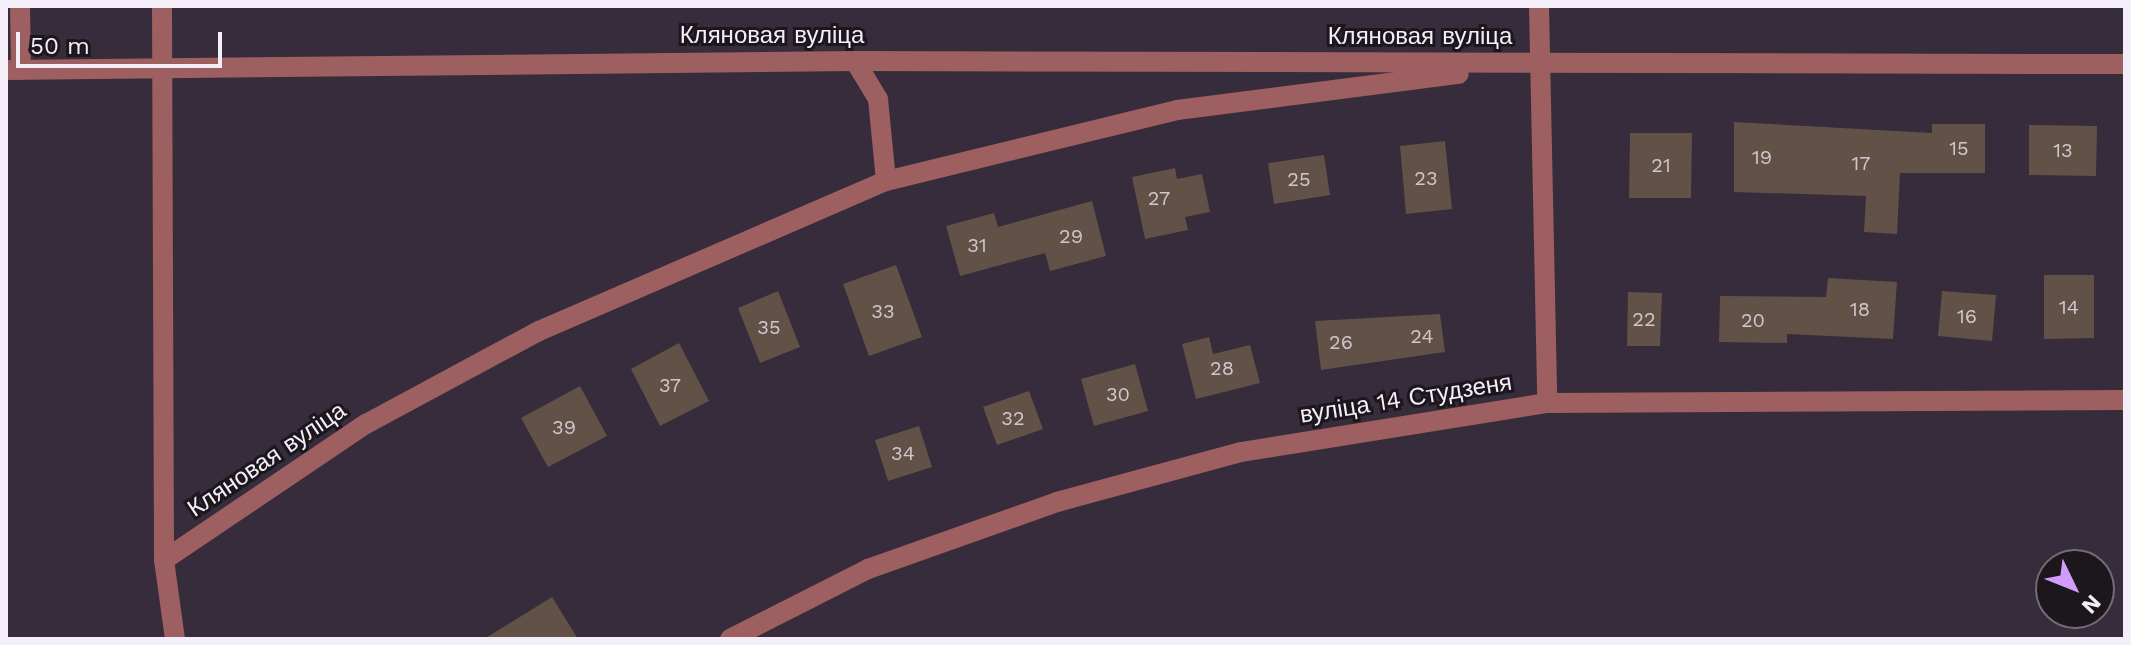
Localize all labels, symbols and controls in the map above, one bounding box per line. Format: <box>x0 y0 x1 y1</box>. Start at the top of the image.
scale bar <box>20 16 226 66</box>
street label: Кляновая вуліца <box>680 22 864 50</box>
street label: Кляновая вуліца <box>1328 23 1512 51</box>
text: 50 m <box>30 32 90 60</box>
house number: 15 <box>1949 136 1969 160</box>
house number: 13 <box>2053 138 2073 162</box>
house number: 19 <box>1752 145 1772 169</box>
house number: 17 <box>1851 151 1871 175</box>
house number: 21 <box>1651 153 1671 177</box>
house number: 23 <box>1414 166 1438 190</box>
house number: 25 <box>1287 167 1311 191</box>
house number: 27 <box>1148 186 1170 210</box>
house number: 29 <box>1059 224 1083 248</box>
house number: 31 <box>967 233 987 257</box>
house number: 14 <box>2059 295 2079 319</box>
house number: 18 <box>1850 297 1870 321</box>
house number: 33 <box>871 299 895 323</box>
house number: 16 <box>1957 304 1977 328</box>
house number: 22 <box>1632 307 1656 331</box>
house number: 20 <box>1741 308 1765 332</box>
house number: 35 <box>757 315 781 339</box>
house number: 24 <box>1410 324 1434 348</box>
house number: 26 <box>1329 330 1353 354</box>
house number: 28 <box>1210 356 1234 380</box>
street label: вуліца 14 Студзеня <box>1298 368 1514 430</box>
house number: 37 <box>659 373 681 397</box>
house number: 30 <box>1106 382 1130 406</box>
street label: Кляновая вуліца <box>182 396 352 524</box>
house number: 32 <box>1001 406 1025 430</box>
house number: 39 <box>552 415 576 439</box>
house number: 34 <box>891 441 915 465</box>
north arrow <box>2035 549 2115 629</box>
text: N <box>2077 590 2106 619</box>

